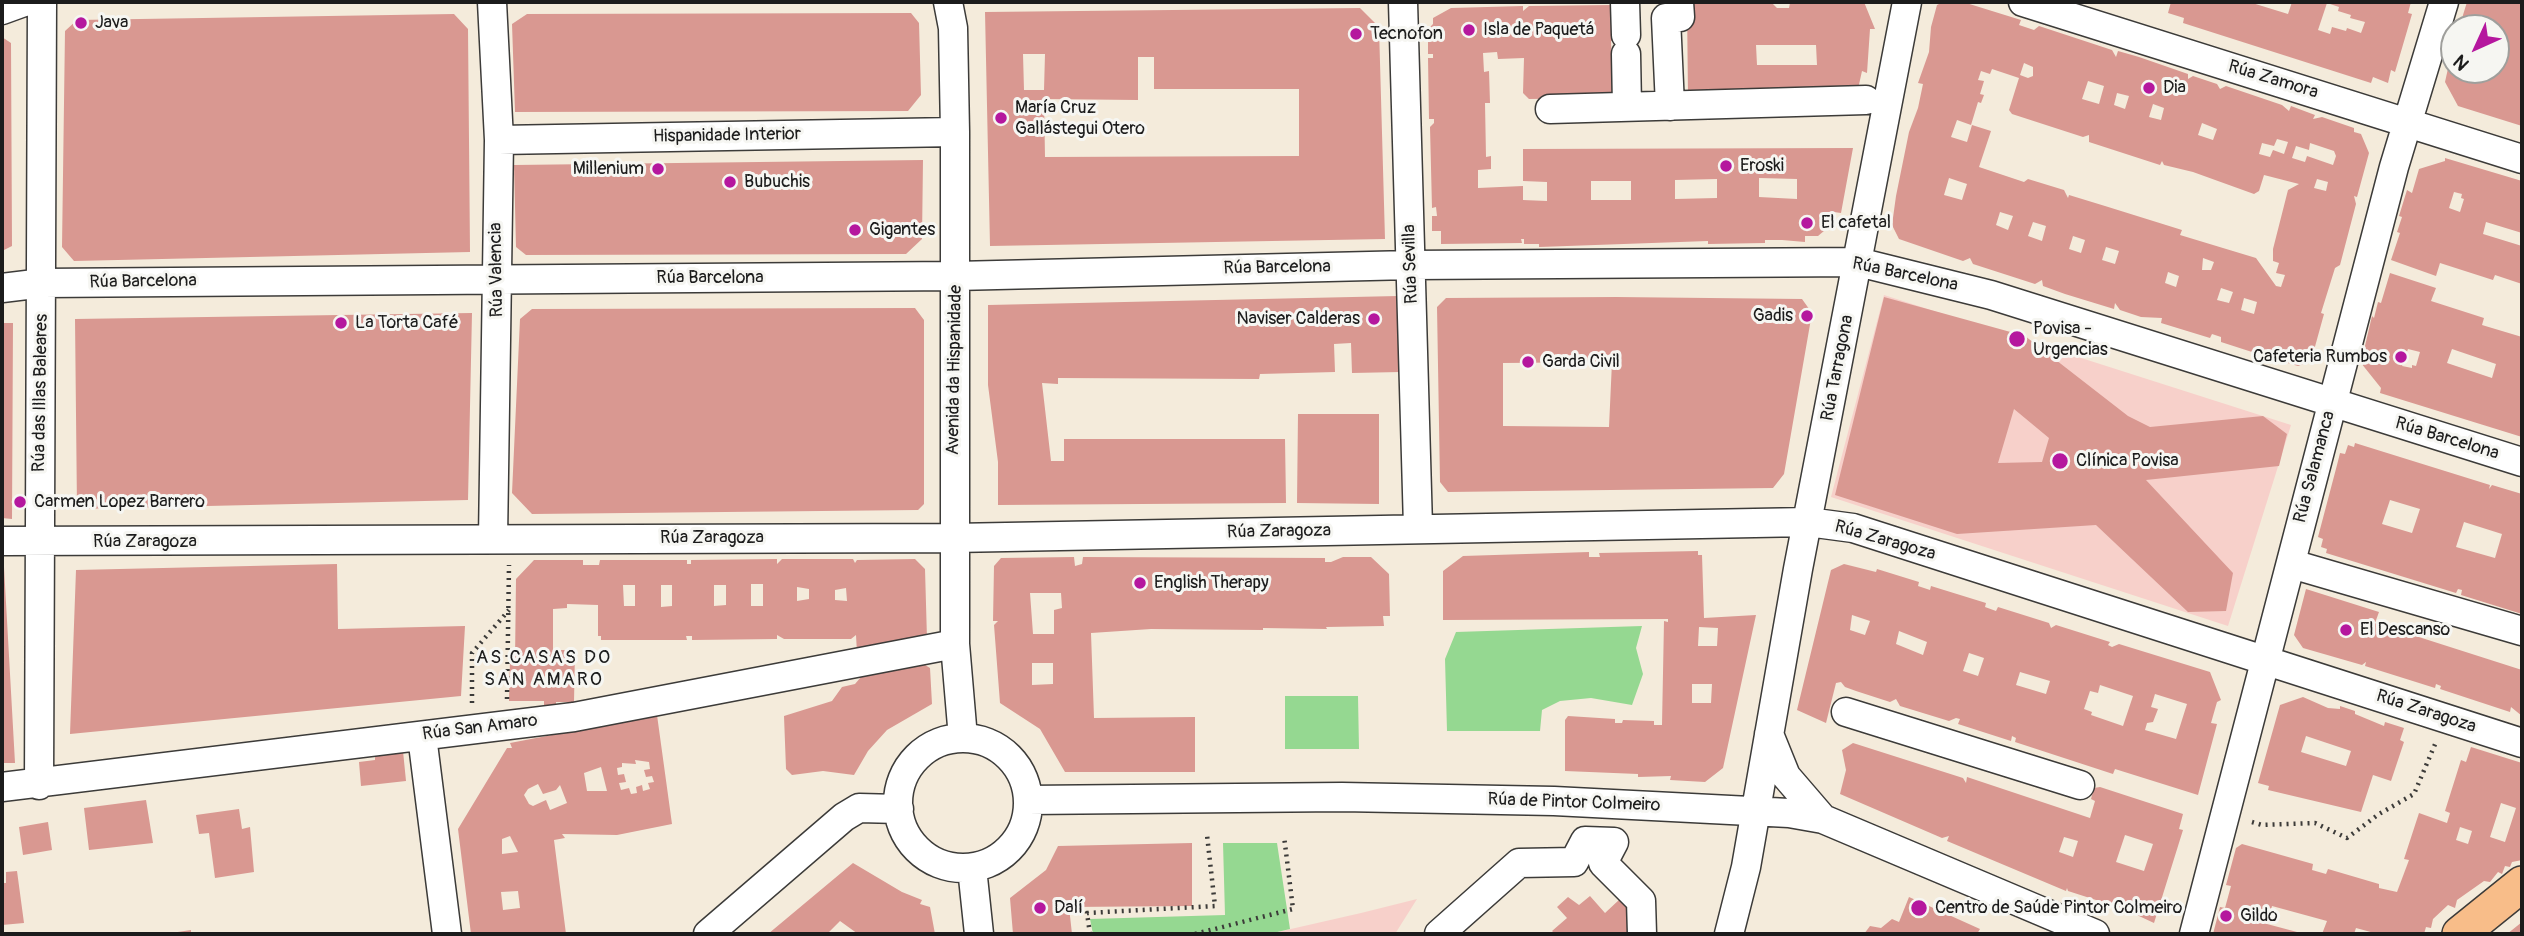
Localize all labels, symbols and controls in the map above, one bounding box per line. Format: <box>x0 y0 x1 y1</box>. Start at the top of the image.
place label: Java <box>95 12 128 34</box>
north arrow <box>2440 14 2510 84</box>
marker: Java <box>73 15 89 31</box>
place label: Isla de Paquetá <box>1483 19 1594 41</box>
marker: Isla de Paquetá <box>1461 22 1477 38</box>
place label: Tecnofon <box>1370 23 1443 45</box>
marker: Tecnofon <box>1348 26 1364 42</box>
text: N <box>2449 49 2475 75</box>
street label: Rúa Zamora <box>2225 56 2321 104</box>
place label: Dia <box>2163 77 2186 99</box>
marker: Dia <box>2141 80 2157 96</box>
place label: María Cruz Gallástegui Otero <box>1015 97 1145 140</box>
marker: María Cruz Gallástegui Otero <box>993 110 1009 126</box>
street label: Hispanidade Interior <box>653 124 801 148</box>
place label: Eroski <box>1740 155 1784 177</box>
place label: Millenium <box>573 158 644 180</box>
marker: Eroski <box>1718 158 1734 174</box>
marker: Millenium <box>650 161 666 177</box>
place label: Bubuchis <box>744 171 810 193</box>
marker: Bubuchis <box>722 174 738 190</box>
place label: El cafetal <box>1821 212 1891 234</box>
marker: El cafetal <box>1799 215 1815 231</box>
place label: Gigantes <box>869 219 935 241</box>
street label: Rúa Valencia <box>485 222 509 318</box>
marker: Gigantes <box>847 222 863 238</box>
street label: Rúa Sevilla <box>1399 224 1423 304</box>
street label: Rúa Barcelona <box>1850 253 1960 297</box>
street label: Rúa Barcelona <box>1223 256 1331 280</box>
street label: Rúa Barcelona <box>656 267 764 289</box>
street label: Rúa Barcelona <box>89 270 197 294</box>
street label: Avenida da Hispanidade <box>943 285 967 455</box>
place label: Gadis <box>1753 305 1793 327</box>
place label: Naviser Calderas <box>1236 308 1360 330</box>
marker: Gadis <box>1799 308 1815 324</box>
marker: Naviser Calderas <box>1366 311 1382 327</box>
place label: La Torta Café <box>355 312 459 334</box>
street label: Rúa Tarragona <box>1817 313 1859 423</box>
street label: Rúa das Illas Baleares <box>29 314 53 472</box>
marker: La Torta Café <box>333 315 349 331</box>
place label: Povisa - Urgencias <box>2033 318 2108 360</box>
marker: Povisa - Urgencias <box>2007 329 2027 349</box>
place label: Cafeteria Rumbos <box>2253 346 2387 368</box>
marker: Cafeteria Rumbos <box>2393 349 2409 365</box>
place label: Garda Civil <box>1542 351 1620 373</box>
marker: Garda Civil <box>1520 354 1536 370</box>
street label: Rúa Salamanca <box>2290 409 2340 525</box>
street label: Rúa Barcelona <box>2393 413 2501 465</box>
place label: Clínica Povisa <box>2076 450 2179 472</box>
marker: Clínica Povisa <box>2050 451 2070 471</box>
place label: Carmen Lopez Barrero <box>34 491 205 513</box>
marker: Carmen Lopez Barrero <box>12 494 28 510</box>
street label: Rúa Zaragoza <box>1832 516 1938 566</box>
street label: Rúa Zaragoza <box>1227 520 1331 544</box>
street label: Rúa Zaragoza <box>660 527 764 549</box>
street label: Rúa Zaragoza <box>93 531 197 553</box>
place label: English Therapy <box>1154 572 1269 594</box>
marker: English Therapy <box>1132 575 1148 591</box>
place label: El Descanso <box>2360 619 2450 641</box>
marker: El Descanso <box>2338 622 2354 638</box>
district label: AS CASAS DO SAN AMARO <box>477 647 611 691</box>
street label: Rúa Zaragoza <box>2373 686 2479 738</box>
street label: Rúa San Amaro <box>421 710 539 746</box>
street label: Rúa de Pintor Colmeiro <box>1487 789 1661 817</box>
place label: Dalí <box>1054 897 1083 919</box>
place label: Centro de Saúde Pintor Colmeiro <box>1935 897 2182 919</box>
marker: Centro de Saúde Pintor Colmeiro <box>1909 898 1929 918</box>
marker: Dalí <box>1032 900 1048 916</box>
place label: Gildo <box>2240 905 2278 927</box>
marker: Gildo <box>2218 908 2234 924</box>

